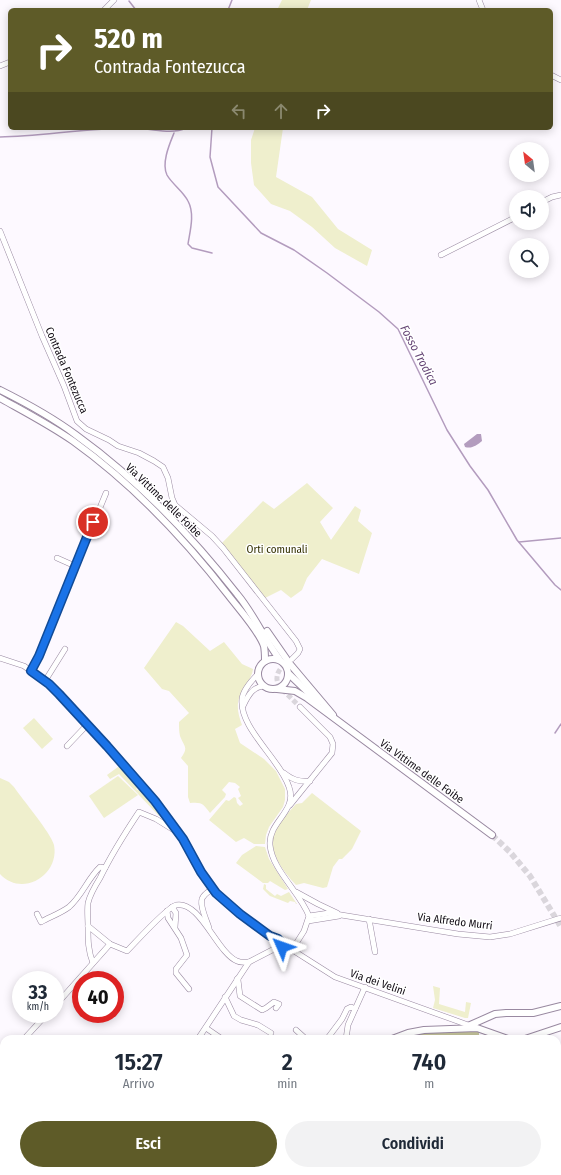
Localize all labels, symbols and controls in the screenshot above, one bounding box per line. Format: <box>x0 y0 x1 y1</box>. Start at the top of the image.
text: 520 m <box>94 22 163 55</box>
icon: right <box>28 24 80 76</box>
text: Contrada Fontezucca <box>94 56 246 78</box>
icon: left <box>228 100 250 122</box>
icon: ahead <box>270 100 292 122</box>
icon: right <box>312 100 334 122</box>
north arrow <box>509 142 549 182</box>
map controls <box>509 142 549 278</box>
button: sound <box>509 190 549 230</box>
button: search <box>509 238 549 278</box>
water label: Fosso Trodica <box>397 323 441 387</box>
street label: Contrada Fontezucca <box>42 325 91 415</box>
street label: Via Vittime delle Foibe <box>123 461 204 540</box>
pin <box>76 505 110 539</box>
icon: arrive <box>82 511 104 533</box>
park label: Orti comunali <box>247 543 308 556</box>
street label: Via Vittime delle Foibe <box>377 737 466 806</box>
street label: Via Alfredo Murri <box>417 910 493 933</box>
position arrow <box>261 926 303 968</box>
street label: Via dei Velini <box>348 967 408 998</box>
speed limit sign: 40 <box>72 971 124 1023</box>
text: 33 <box>29 980 47 1004</box>
text: km/h <box>27 1001 49 1013</box>
text: 15:27 <box>115 1048 163 1076</box>
text: 2 <box>282 1048 293 1076</box>
text: 740 <box>412 1048 446 1076</box>
text: Arrivo <box>123 1076 154 1091</box>
text: min <box>277 1076 297 1091</box>
text: m <box>424 1076 434 1091</box>
button: Esci <box>20 1121 277 1167</box>
button: Condividi <box>285 1121 541 1167</box>

